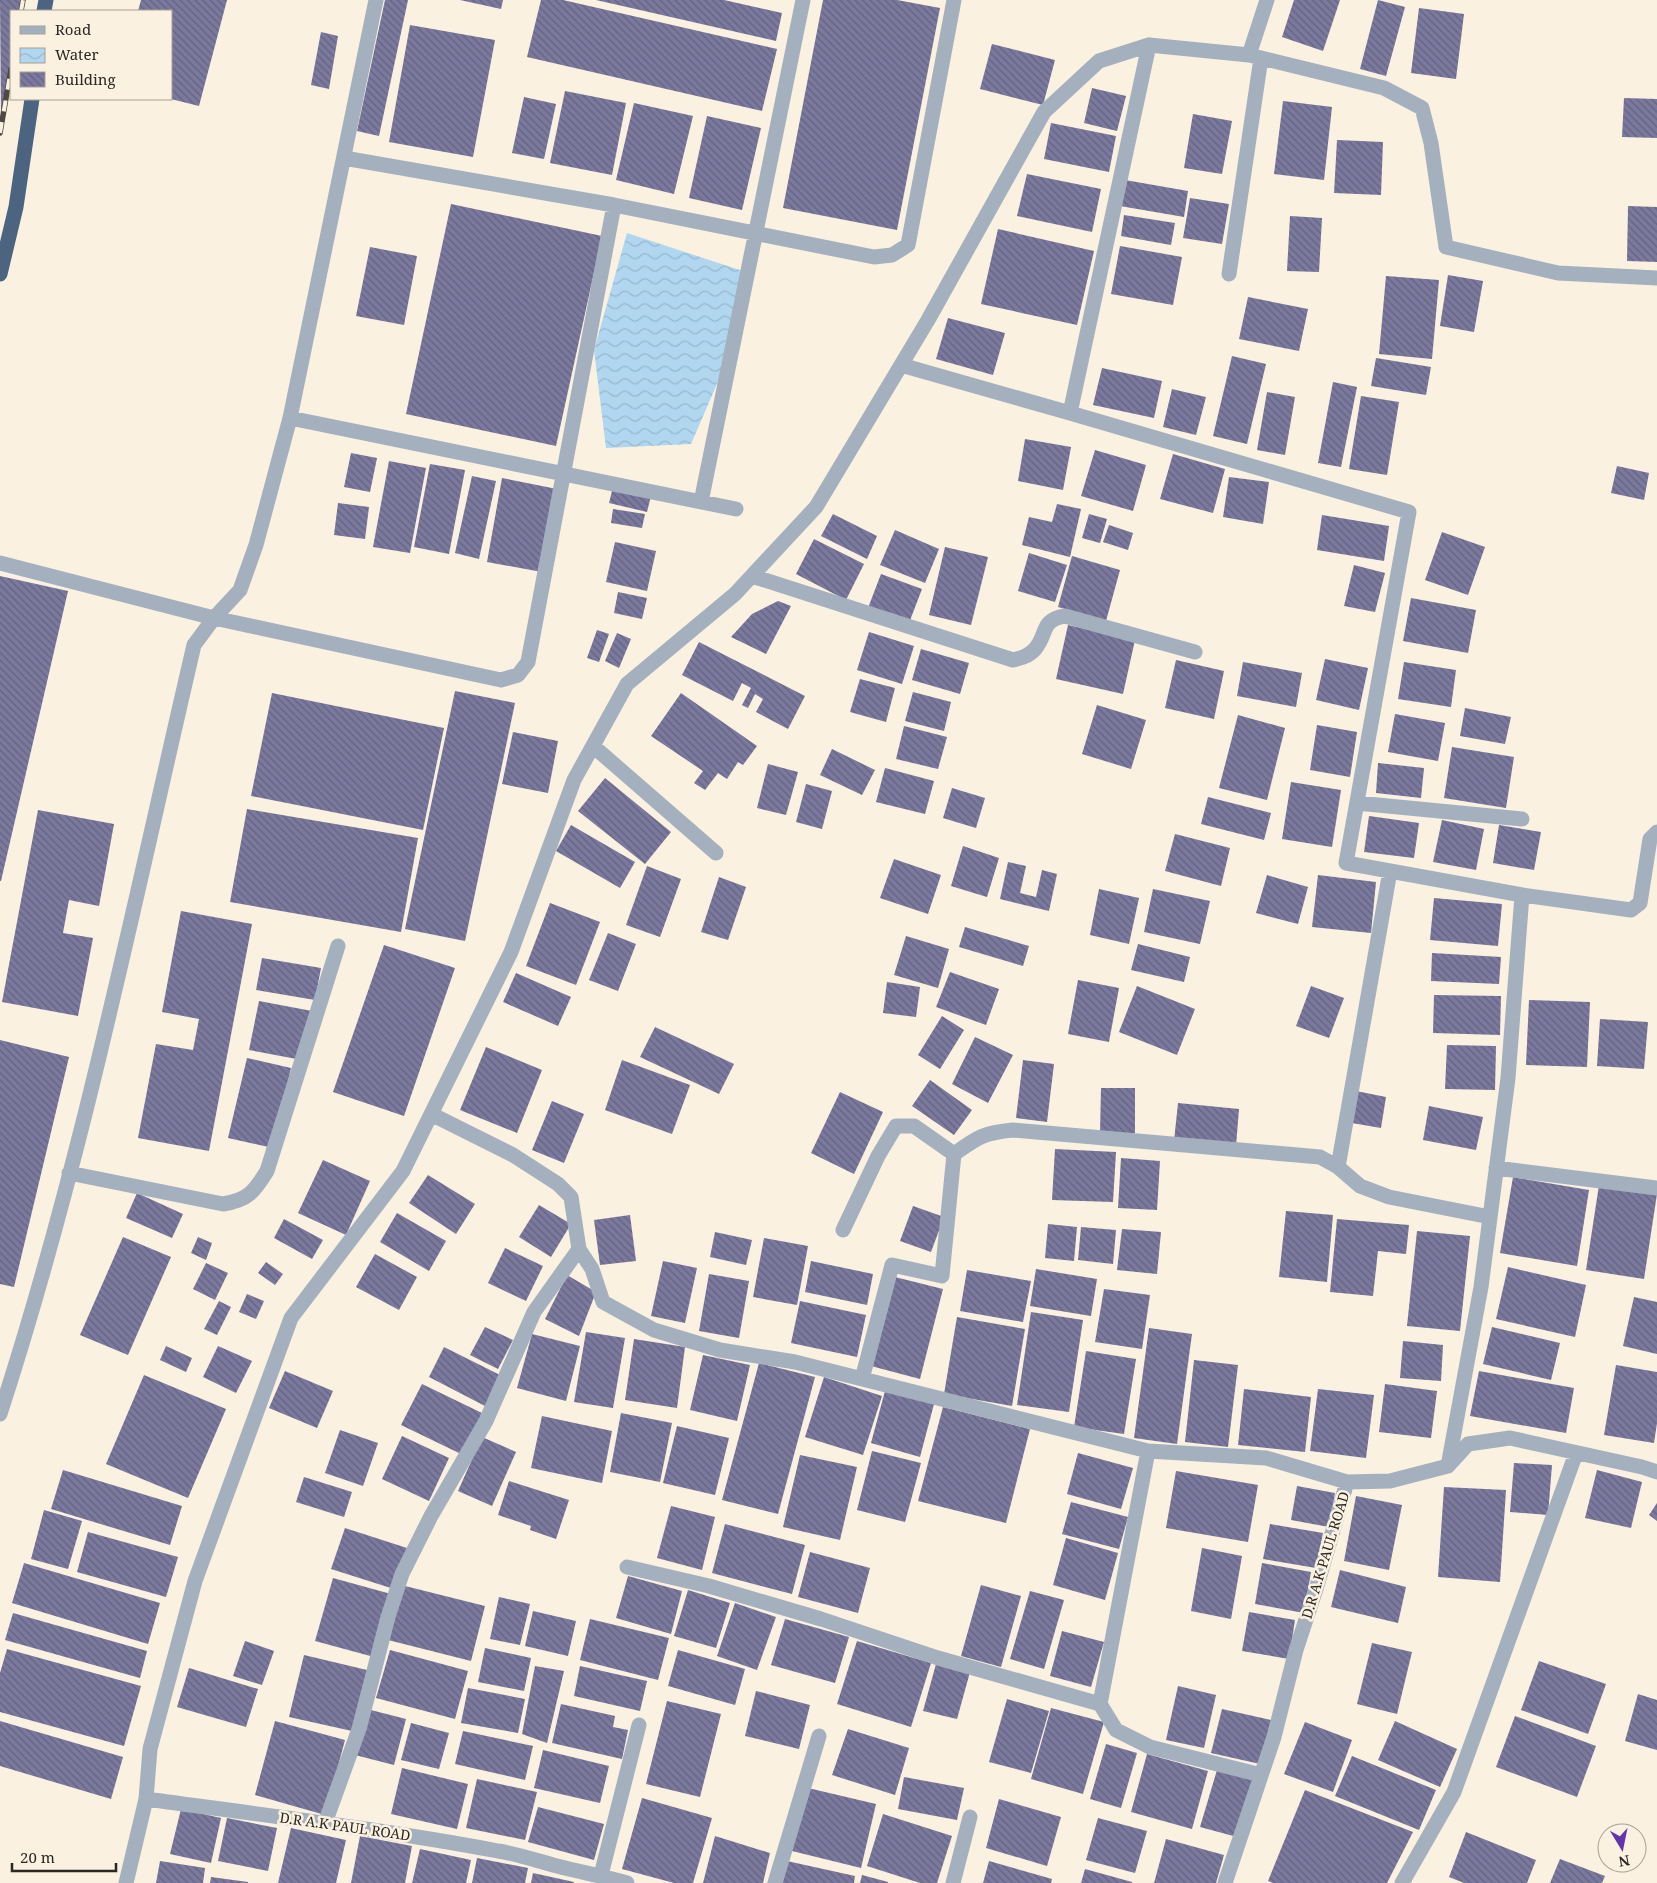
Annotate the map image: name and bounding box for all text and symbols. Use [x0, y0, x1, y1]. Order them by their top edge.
legend [10, 10, 172, 100]
text: Road [55, 19, 91, 39]
text: Water [55, 44, 98, 64]
text: Building [55, 69, 116, 89]
street label: D.R A.K PAUL ROAD [1297, 1489, 1353, 1621]
street label: D.R A.K PAUL ROAD [278, 1807, 412, 1845]
north arrow [1597, 1823, 1647, 1873]
scale bar [12, 1840, 116, 1872]
text: 20 m [20, 1847, 55, 1867]
text: N [1617, 1851, 1631, 1872]

